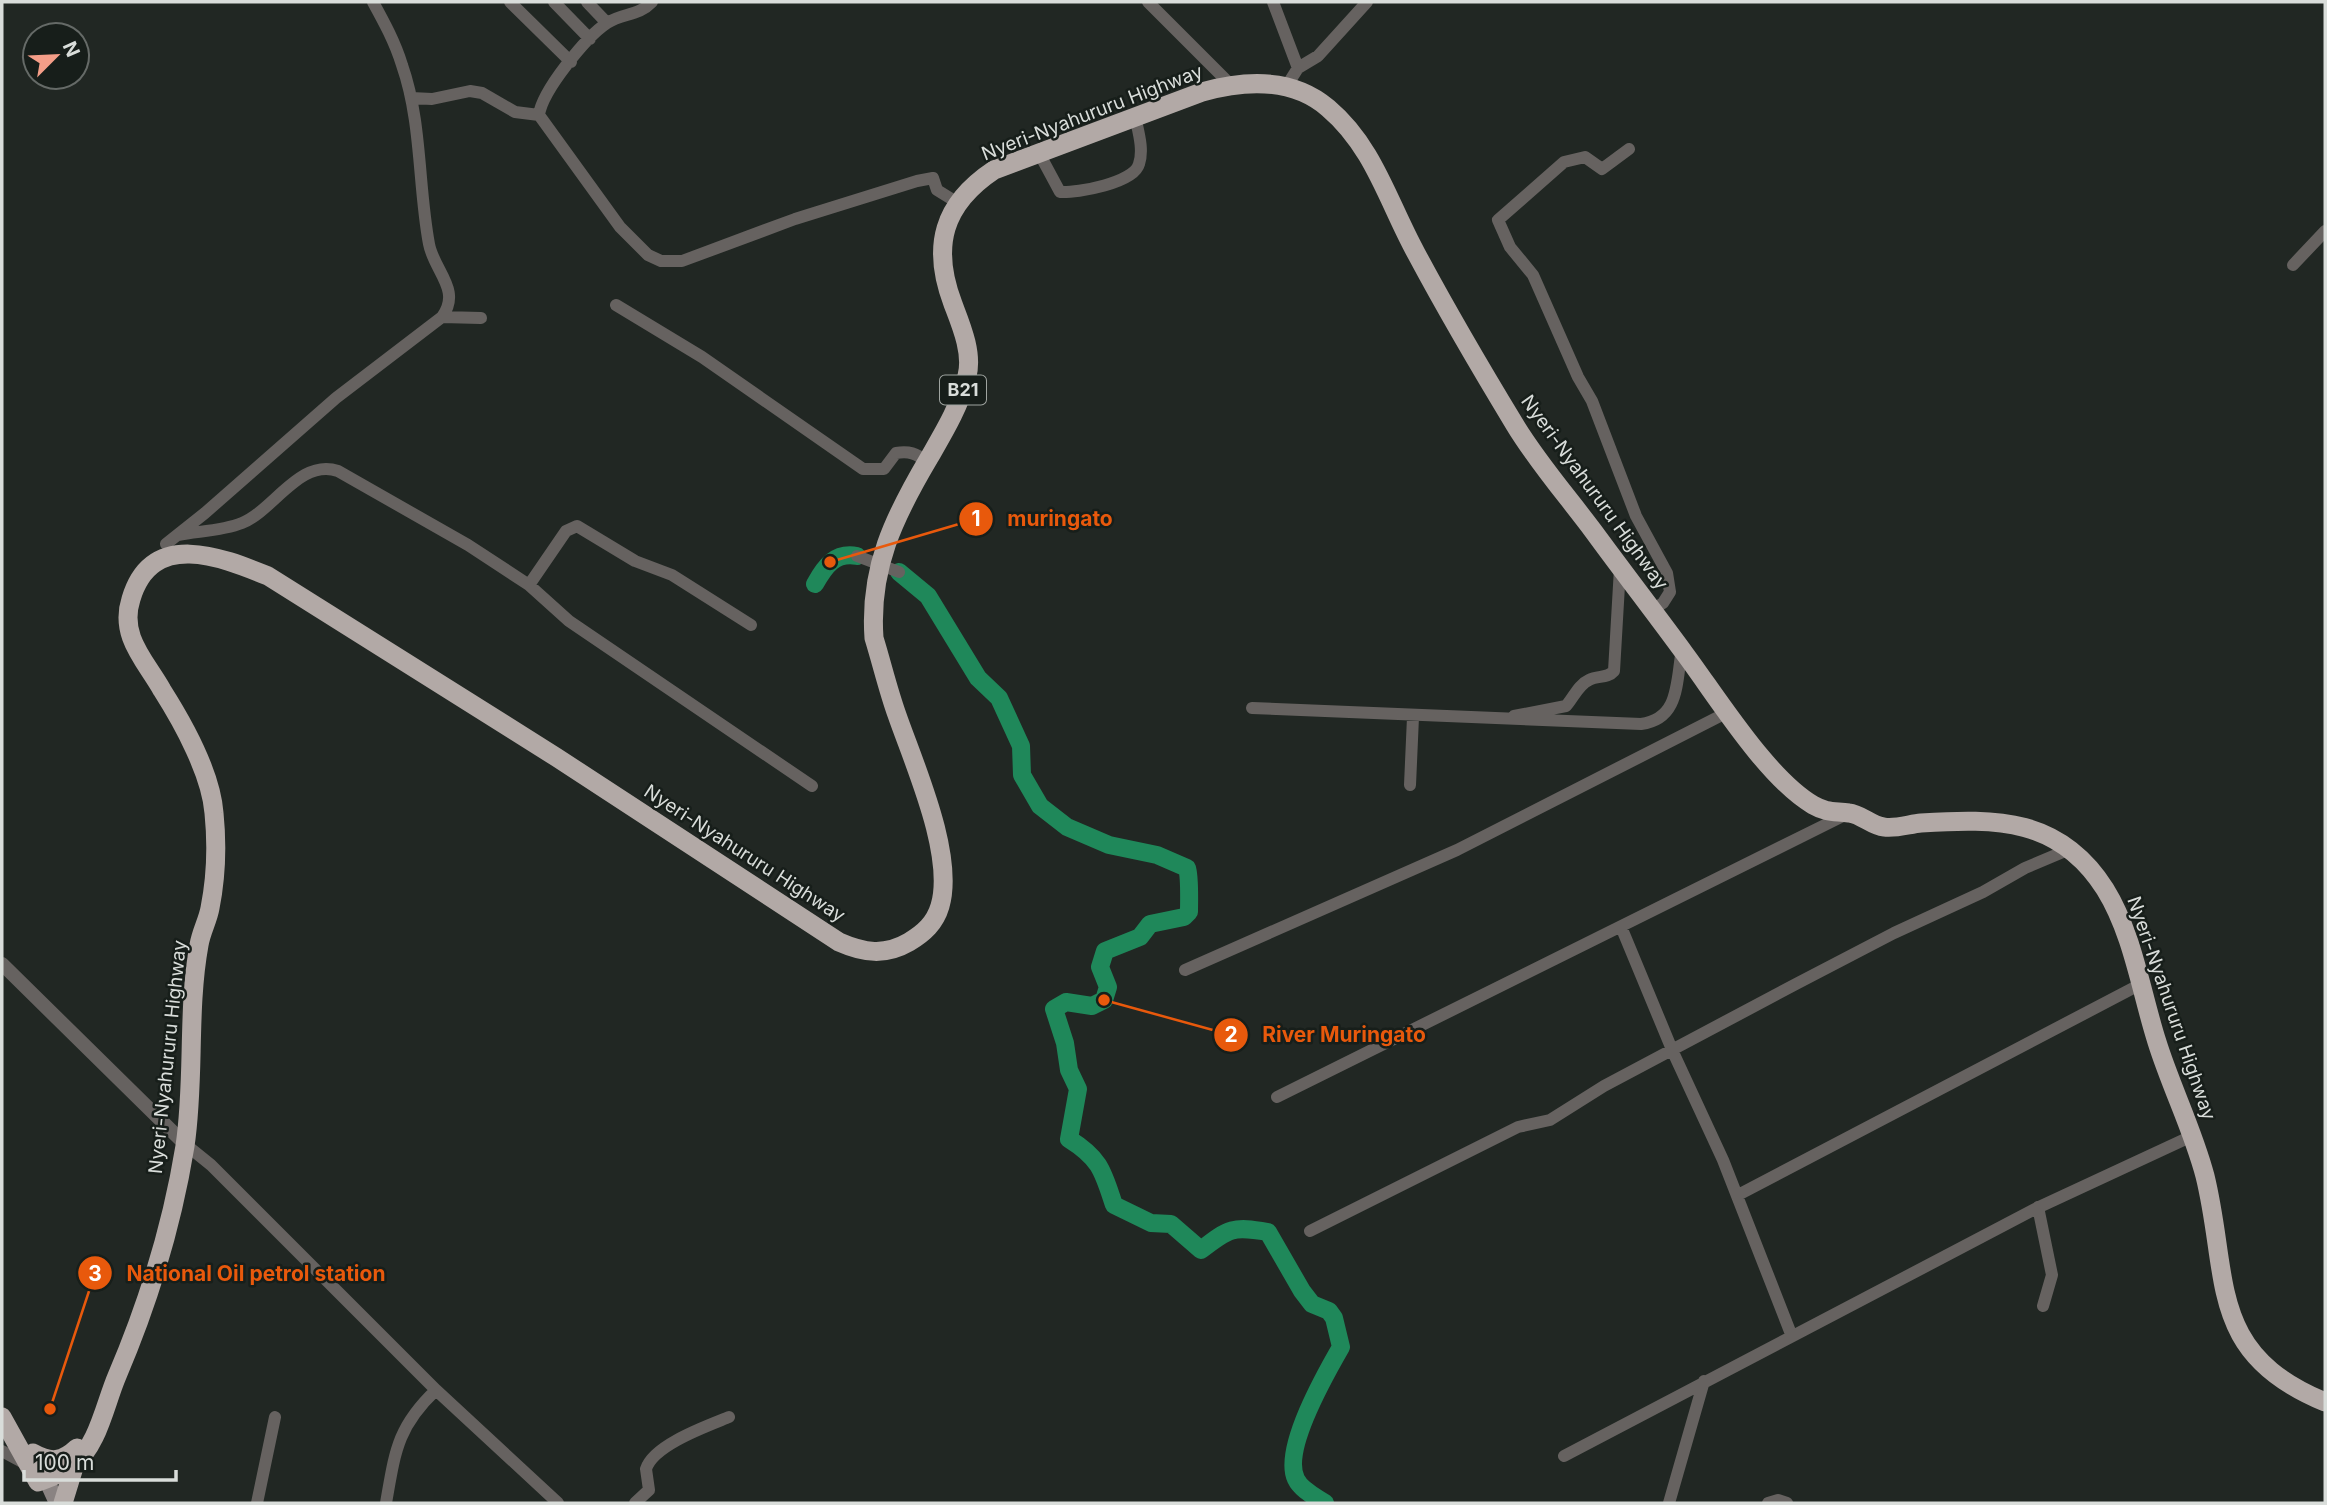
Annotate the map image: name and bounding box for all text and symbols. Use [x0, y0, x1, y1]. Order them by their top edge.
north arrow [21, 21, 91, 91]
text: N [58, 38, 85, 61]
street label: Nyeri-Nyahururu Highway [978, 59, 1206, 165]
road number: B21 [940, 376, 986, 404]
street label: Nyeri-Nyahururu Highway [1516, 390, 1673, 594]
callout: muringato [958, 498, 1127, 540]
text: 1 [971, 506, 981, 531]
text: muringato [1007, 506, 1113, 531]
street label: Nyeri-Nyahururu Highway [640, 780, 850, 927]
street label: Nyeri-Nyahururu Highway [2122, 893, 2221, 1123]
street label: Nyeri-Nyahururu Highway [144, 939, 191, 1175]
callout: River Muringato [1213, 1014, 1440, 1056]
text: 2 [1224, 1022, 1238, 1047]
text: River Muringato [1262, 1022, 1426, 1047]
callout: National Oil petrol station [77, 1252, 399, 1294]
text: 3 [88, 1261, 102, 1286]
text: National Oil petrol station [126, 1261, 386, 1286]
scale bar [24, 1438, 177, 1482]
text: 100 m [35, 1450, 94, 1475]

